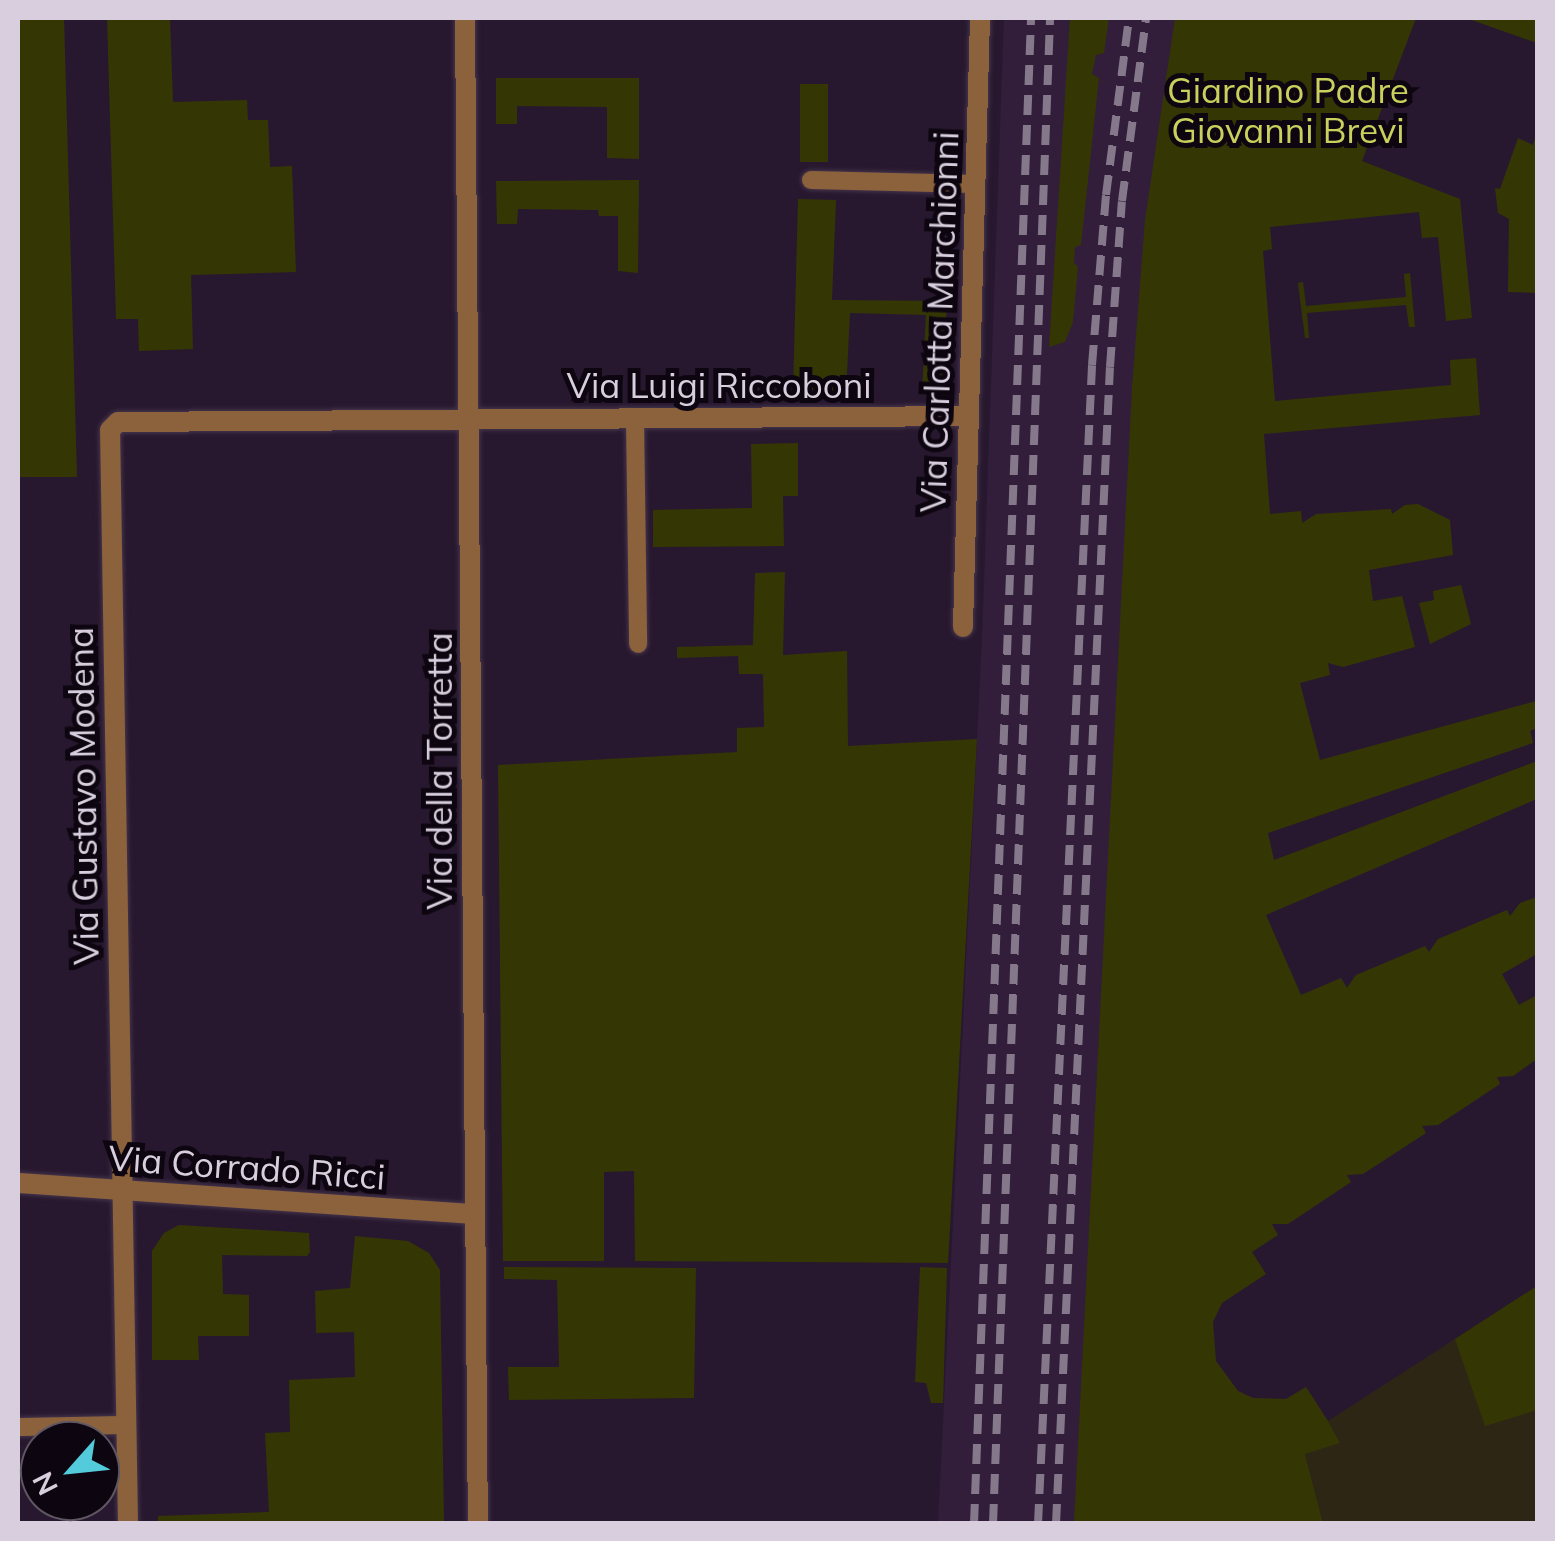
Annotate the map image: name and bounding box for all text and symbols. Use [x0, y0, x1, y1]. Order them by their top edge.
park label: Giardino Padre Giovanni Brevi [1167, 69, 1409, 151]
street label: Via Carlotta Marchionni [911, 131, 967, 513]
street label: Via Luigi Riccoboni [566, 364, 872, 406]
street label: Via Gustavo Modena [59, 627, 107, 965]
street label: Via della Torretta [418, 632, 460, 910]
street label: Via Corrado Ricci [107, 1136, 387, 1198]
north arrow [20, 1421, 120, 1521]
text: N [24, 1467, 65, 1501]

